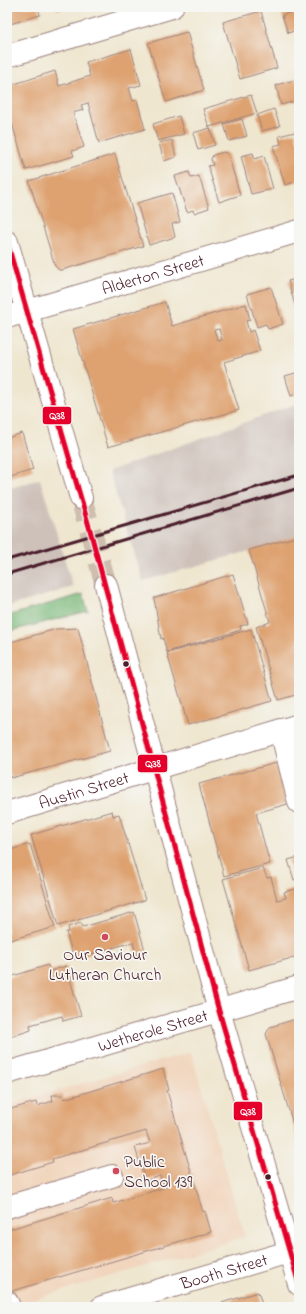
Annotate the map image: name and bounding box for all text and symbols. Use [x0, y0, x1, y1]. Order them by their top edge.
street label: Alderton Street [99, 248, 208, 302]
line badge: Q38 [42, 406, 72, 425]
text: Q38 [49, 408, 66, 424]
unlabelled marker [121, 659, 131, 669]
line badge: Q38 [137, 754, 168, 773]
text: Q38 [145, 756, 162, 772]
street label: Austin Street [36, 766, 132, 817]
marker: Our Saviour Lutheran Church [100, 932, 110, 942]
place label: Our Saviour Lutheran Church [49, 943, 161, 988]
street label: Wetherole Street [95, 1003, 211, 1060]
line badge: Q38 [233, 1101, 263, 1121]
text: Q38 [240, 1104, 257, 1120]
place label: Public School 139 [124, 1150, 192, 1195]
marker: Public School 139 [111, 1166, 121, 1176]
unlabelled marker [263, 1172, 273, 1182]
street label: Booth Street [177, 1248, 271, 1298]

